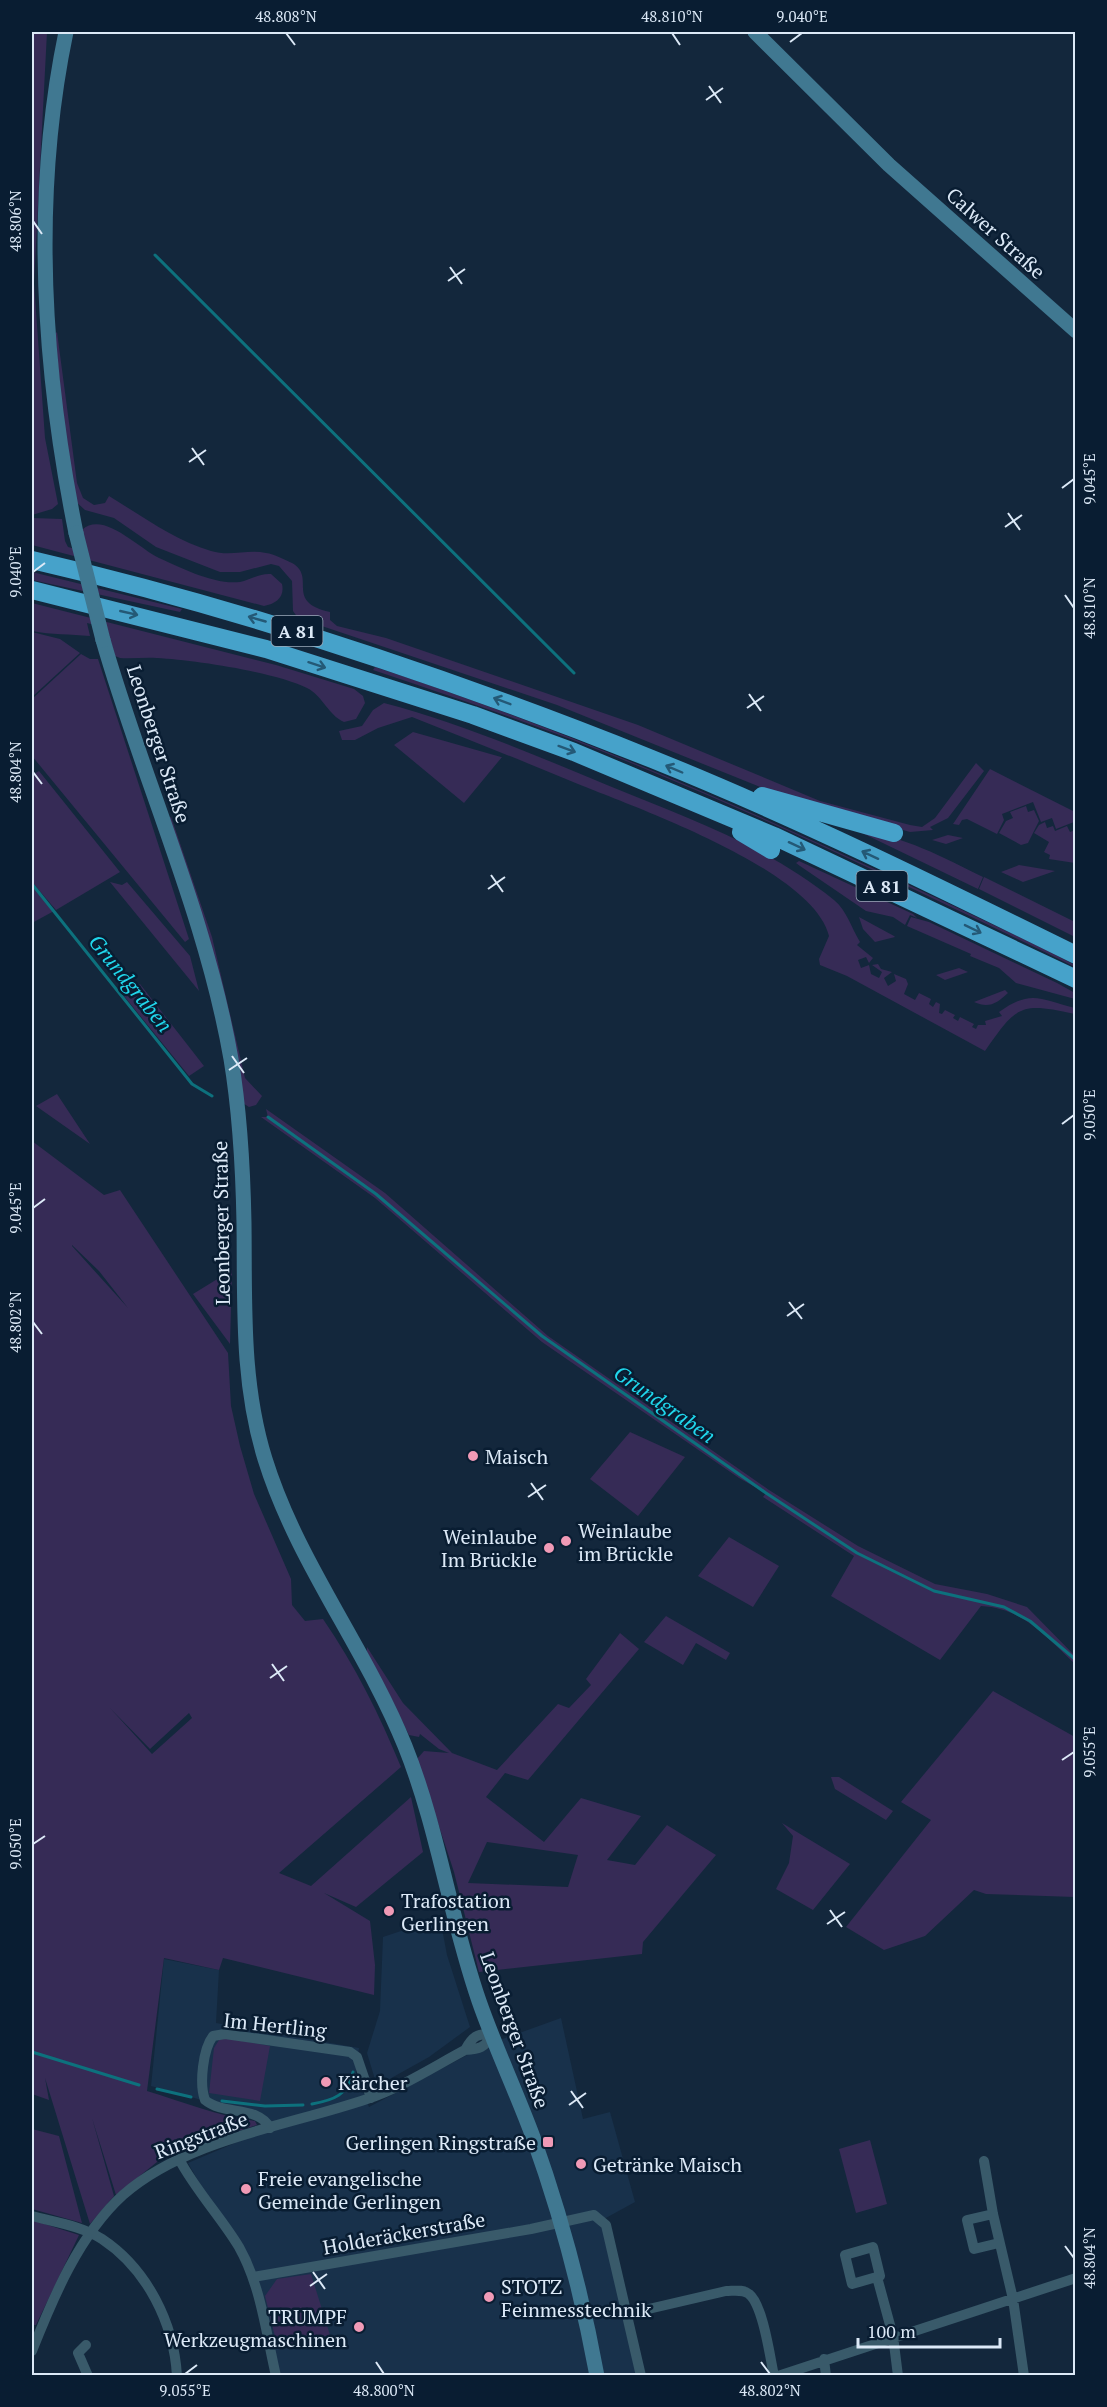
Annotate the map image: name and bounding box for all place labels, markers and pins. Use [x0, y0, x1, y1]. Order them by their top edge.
place label: Maisch [485, 1443, 548, 1470]
marker: Maisch [466, 1449, 480, 1463]
place label: Weinlaube im Brückle [578, 1517, 673, 1567]
place label: Weinlaube Im Brückle [441, 1523, 537, 1573]
marker: Weinlaube im Brückle [559, 1534, 573, 1548]
marker: Weinlaube Im Brückle [542, 1541, 556, 1555]
place label: Trafostation Gerlingen [401, 1887, 511, 1937]
marker: Trafostation Gerlingen [382, 1904, 396, 1918]
place label: Kärcher [338, 2069, 408, 2096]
marker: Kärcher [319, 2075, 333, 2089]
place label: Gerlingen Ringstraße [345, 2129, 536, 2156]
marker: Gerlingen Ringstraße [541, 2135, 555, 2149]
place label: Getränke Maisch [593, 2151, 742, 2178]
marker: Getränke Maisch [574, 2157, 588, 2171]
place label: Freie evangelische Gemeinde Gerlingen [258, 2165, 441, 2215]
marker: Freie evangelische Gemeinde Gerlingen [239, 2182, 253, 2196]
place label: STOTZ Feinmesstechnik [501, 2273, 652, 2323]
marker: STOTZ Feinmesstechnik [482, 2290, 496, 2304]
place label: TRUMPF Werkzeugmaschinen [163, 2303, 347, 2353]
marker: TRUMPF Werkzeugmaschinen [352, 2320, 366, 2334]

